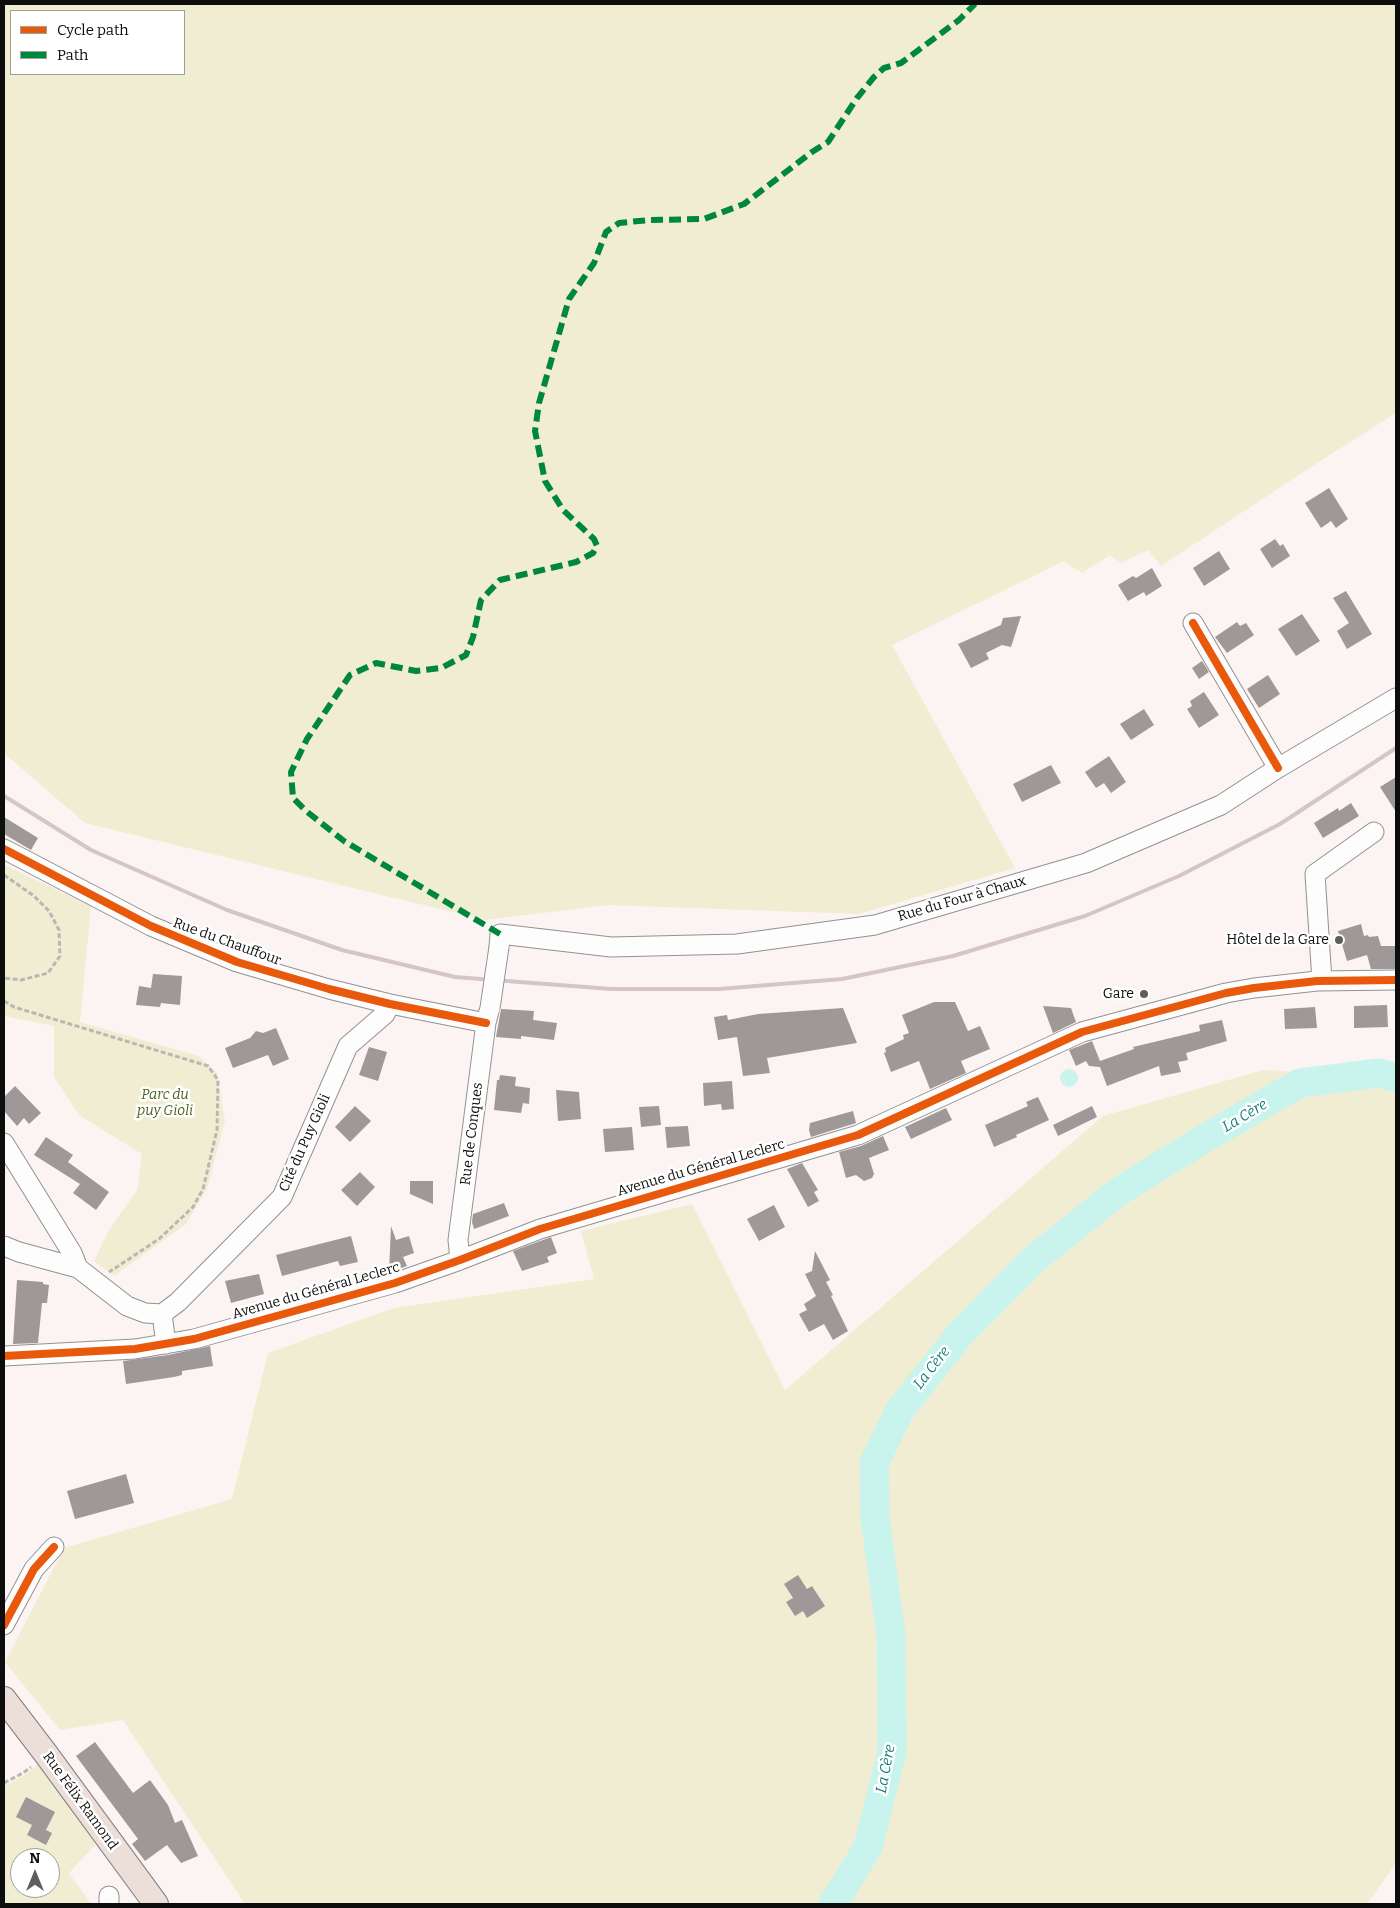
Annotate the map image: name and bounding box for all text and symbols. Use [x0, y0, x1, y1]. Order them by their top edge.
legend [10, 10, 185, 75]
text: Cycle path [57, 21, 129, 39]
text: Path [57, 46, 88, 64]
street label: Rue du Four à Chaux [896, 873, 1028, 925]
street label: Rue du Chauffour [171, 915, 283, 969]
place label: Hôtel de la Gare [1226, 932, 1329, 948]
marker: Hôtel de la Gare [1333, 934, 1345, 946]
place label: Gare [1103, 986, 1134, 1002]
marker: Gare [1138, 988, 1150, 1000]
street label: Rue de Conques [457, 1082, 487, 1186]
park label: Parc du puy Gioli [137, 1087, 193, 1120]
street label: Cité du Puy Gioli [276, 1091, 334, 1195]
water label: La Cère [1219, 1096, 1271, 1136]
street label: Avenue du Général Leclerc [615, 1136, 787, 1200]
street label: Avenue du Général Leclerc [230, 1259, 402, 1323]
water label: La Cère [910, 1343, 954, 1393]
water label: La Cère [872, 1743, 900, 1795]
street label: Rue Félix Ramond [39, 1749, 121, 1853]
north arrow [10, 1848, 60, 1898]
text: N [30, 1850, 40, 1867]

